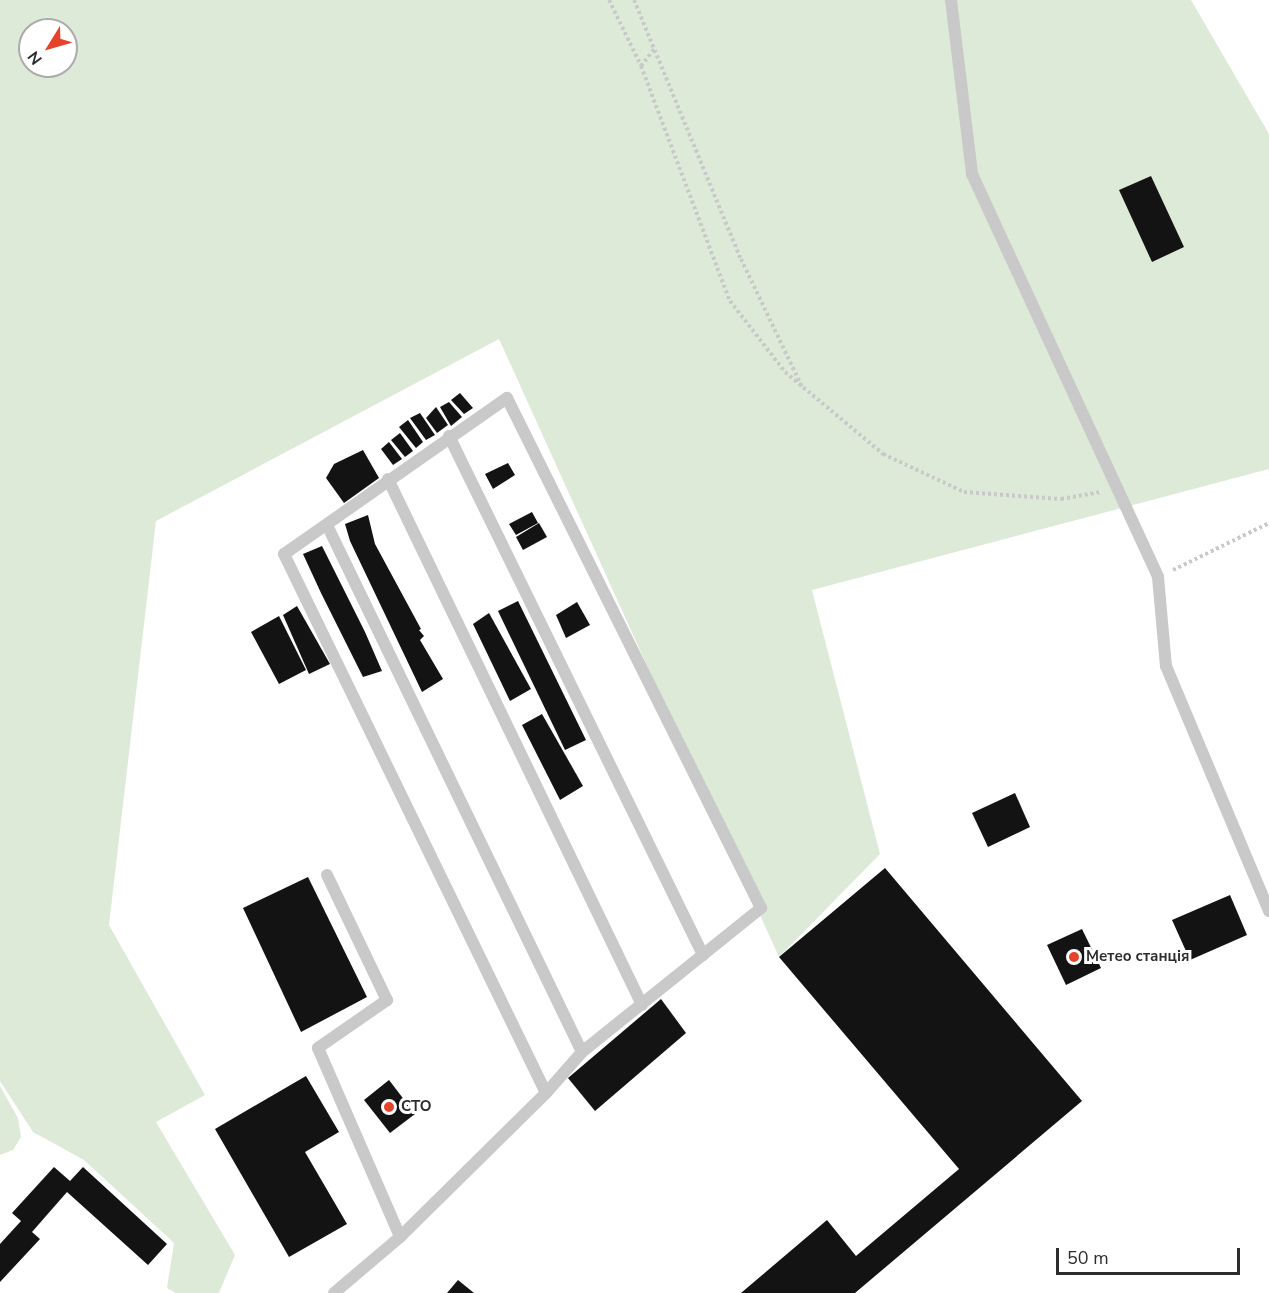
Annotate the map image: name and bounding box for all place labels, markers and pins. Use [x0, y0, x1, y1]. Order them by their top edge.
place label: Метео станція [1086, 948, 1189, 966]
marker: Метео станція [1067, 950, 1081, 964]
place label: СТО [401, 1098, 432, 1116]
marker: СТО [382, 1100, 396, 1114]

